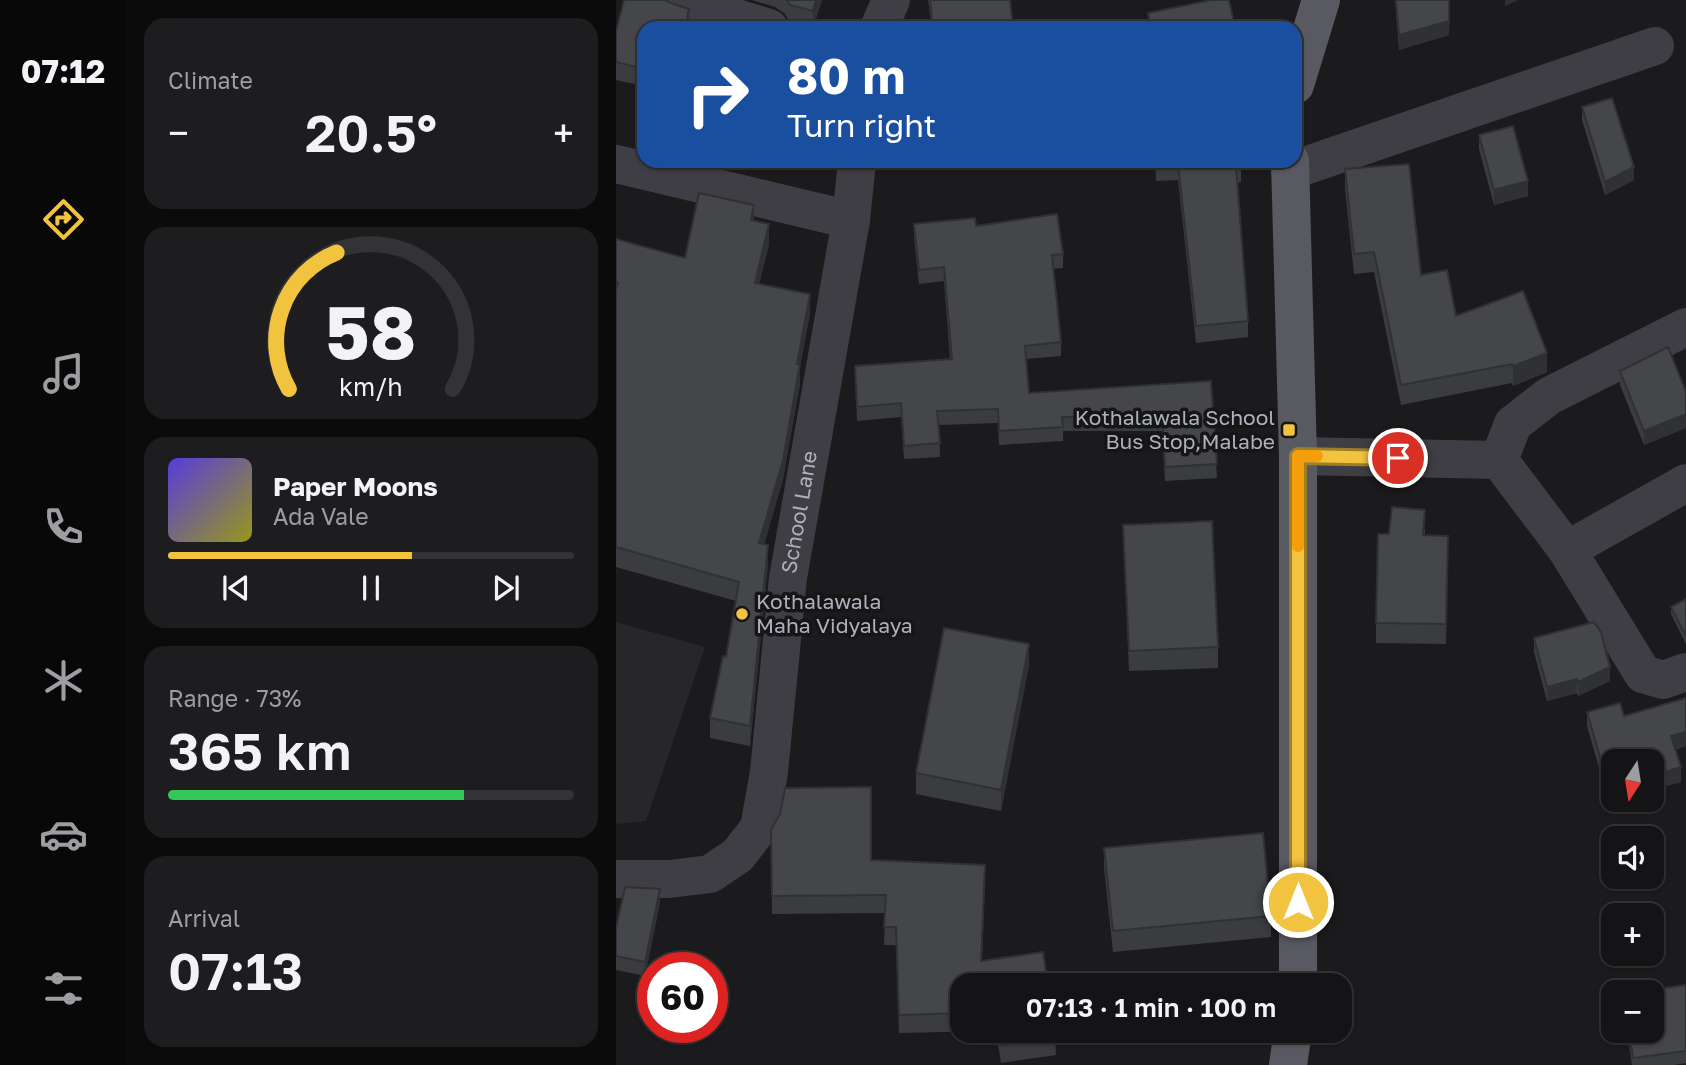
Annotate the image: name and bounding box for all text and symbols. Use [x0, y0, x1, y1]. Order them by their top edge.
text: 80 m [787, 46, 905, 105]
icon: right [672, 49, 763, 140]
text: 07:12 [21, 52, 105, 90]
text: Climate [168, 66, 253, 94]
text: 20.5° [305, 101, 437, 163]
text: Turn right [787, 106, 936, 144]
text: − [168, 110, 189, 155]
text: + [553, 110, 574, 155]
icon: directions [39, 195, 88, 244]
text: 58 [326, 289, 417, 376]
icon: music [39, 349, 88, 398]
text: km/h [339, 371, 403, 402]
place label: Kothalawala School Bus Stop,Malabe [1075, 404, 1275, 454]
marker: Kothalawala School Bus Stop,Malabe [1281, 422, 1297, 438]
pin [1368, 428, 1428, 488]
icon: arrive [1379, 439, 1417, 477]
street label: School Lane [775, 449, 822, 575]
text: Paper Moons [273, 471, 438, 502]
icon: phone [39, 502, 88, 551]
text: Ada Vale [273, 502, 369, 530]
icon: previous [217, 569, 255, 607]
icon: pause [352, 569, 390, 607]
icon: next [487, 569, 525, 607]
place label: Kothalawala Maha Vidyalaya [756, 588, 913, 638]
marker: Kothalawala Maha Vidyalaya [734, 606, 750, 622]
icon: climate [39, 656, 88, 705]
text: Range · 73% [168, 684, 301, 712]
text: 365 km [168, 719, 351, 781]
north arrow [1601, 749, 1664, 812]
map controls [1601, 749, 1664, 1043]
icon: car [39, 810, 88, 859]
button: sound [1601, 826, 1664, 889]
position arrow [1261, 865, 1335, 939]
button: + [1601, 903, 1664, 966]
text: Arrival [168, 904, 240, 932]
text: 07:13 [168, 939, 303, 1001]
speed limit sign: 60 [637, 952, 728, 1043]
icon: filters [39, 964, 88, 1013]
button: − [1601, 980, 1664, 1043]
text: 07:13 · 1 min · 100 m [1026, 992, 1276, 1023]

